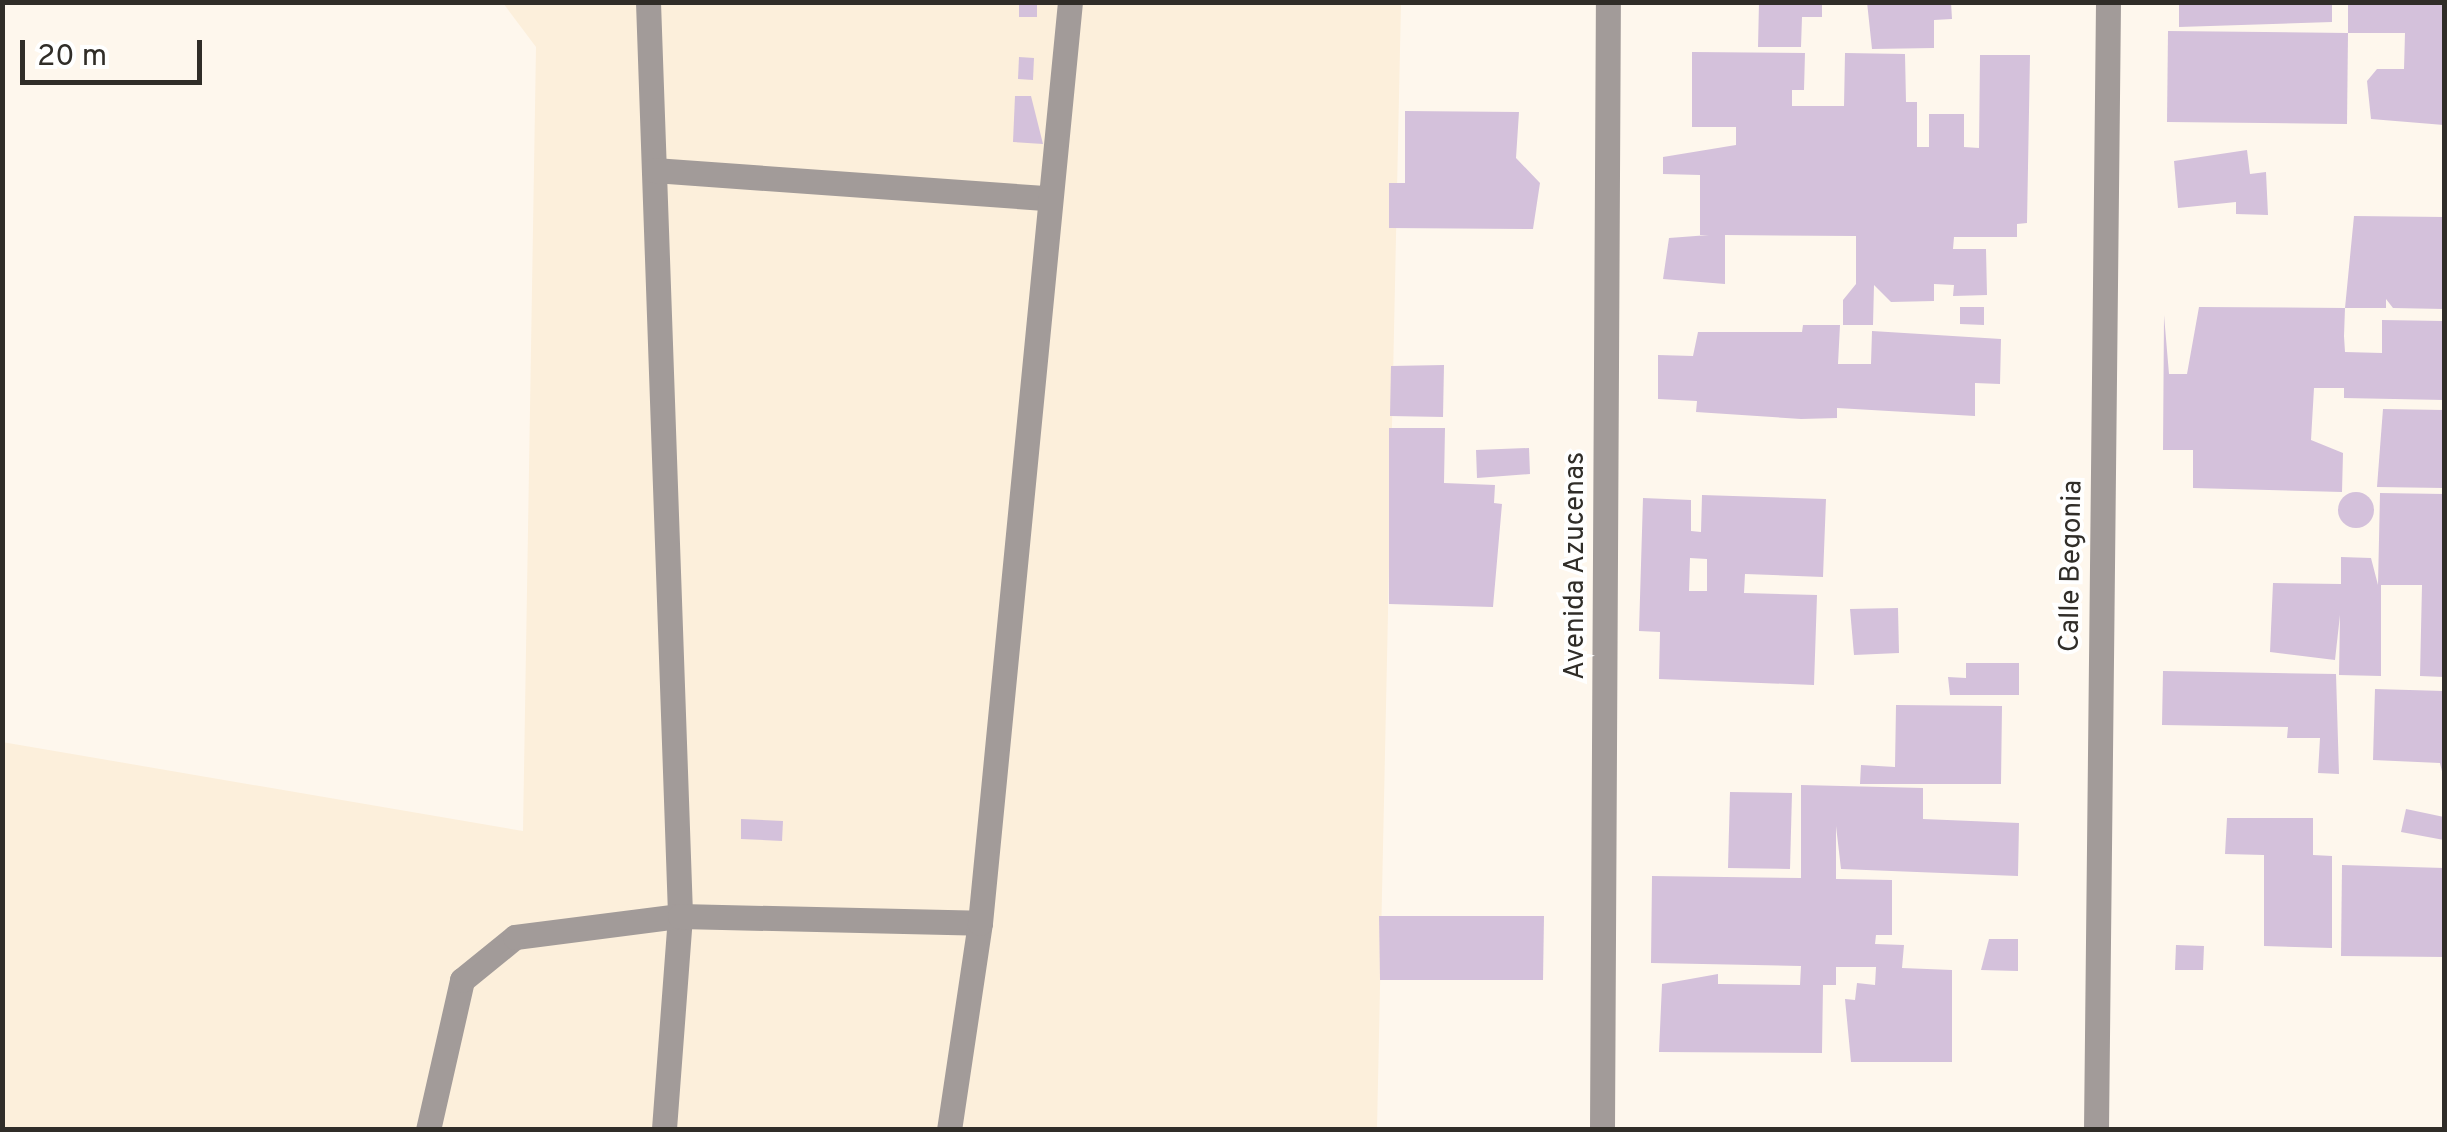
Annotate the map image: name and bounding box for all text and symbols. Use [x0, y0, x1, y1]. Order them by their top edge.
scale bar [25, 20, 208, 82]
text: 20 m [37, 39, 107, 76]
street label: Avenida Azucenas [1559, 451, 1593, 681]
street label: Calle Begonia [2054, 480, 2090, 652]

